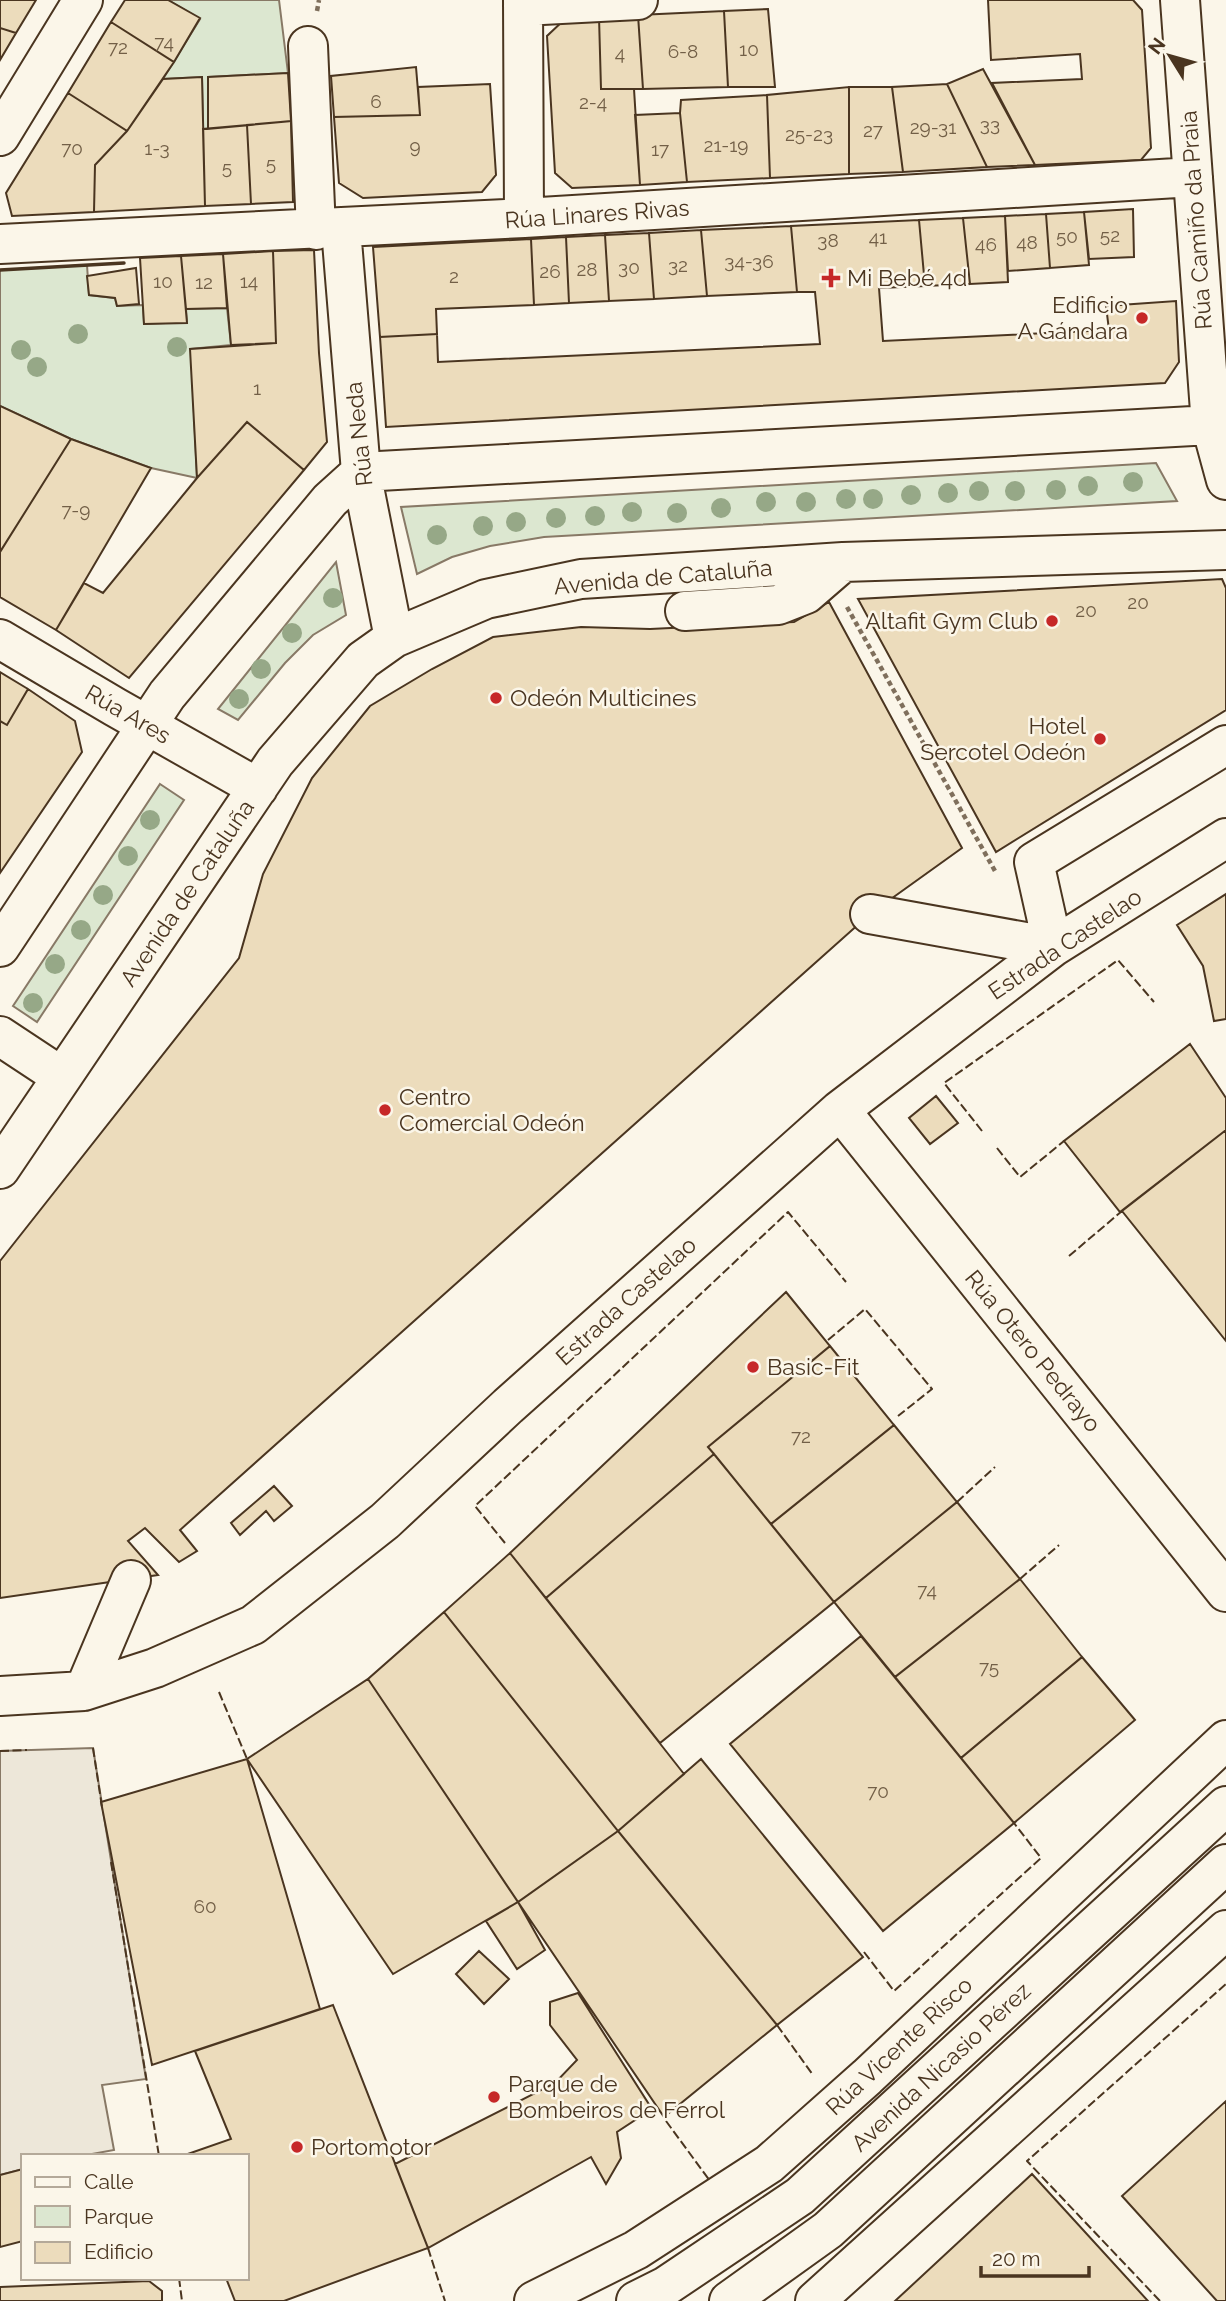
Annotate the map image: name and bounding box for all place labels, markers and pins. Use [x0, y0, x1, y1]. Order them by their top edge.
place label: Mi Bebé 4d [847, 264, 967, 291]
marker: Mi Bebé 4d [821, 268, 841, 288]
place label: Edificio A Gándara [1017, 291, 1128, 344]
marker: Edificio A Gándara [1134, 310, 1150, 326]
place label: Altafit Gym Club [865, 607, 1038, 634]
marker: Altafit Gym Club [1044, 613, 1060, 629]
place label: Odeón Multicines [510, 684, 697, 711]
marker: Odeón Multicines [488, 690, 504, 706]
place label: Hotel Sercotel Odeón [920, 712, 1087, 765]
marker: Hotel Sercotel Odeón [1092, 731, 1108, 747]
place label: Centro Comercial Odeón [399, 1083, 585, 1136]
marker: Centro Comercial Odeón [377, 1102, 393, 1118]
place label: Basic-Fit [767, 1353, 860, 1380]
marker: Basic-Fit [745, 1359, 761, 1375]
place label: Parque de Bombeiros de Ferrol [508, 2070, 726, 2123]
marker: Parque de Bombeiros de Ferrol [486, 2089, 502, 2105]
place label: Portomotor [311, 2133, 432, 2160]
marker: Portomotor [289, 2139, 305, 2155]

